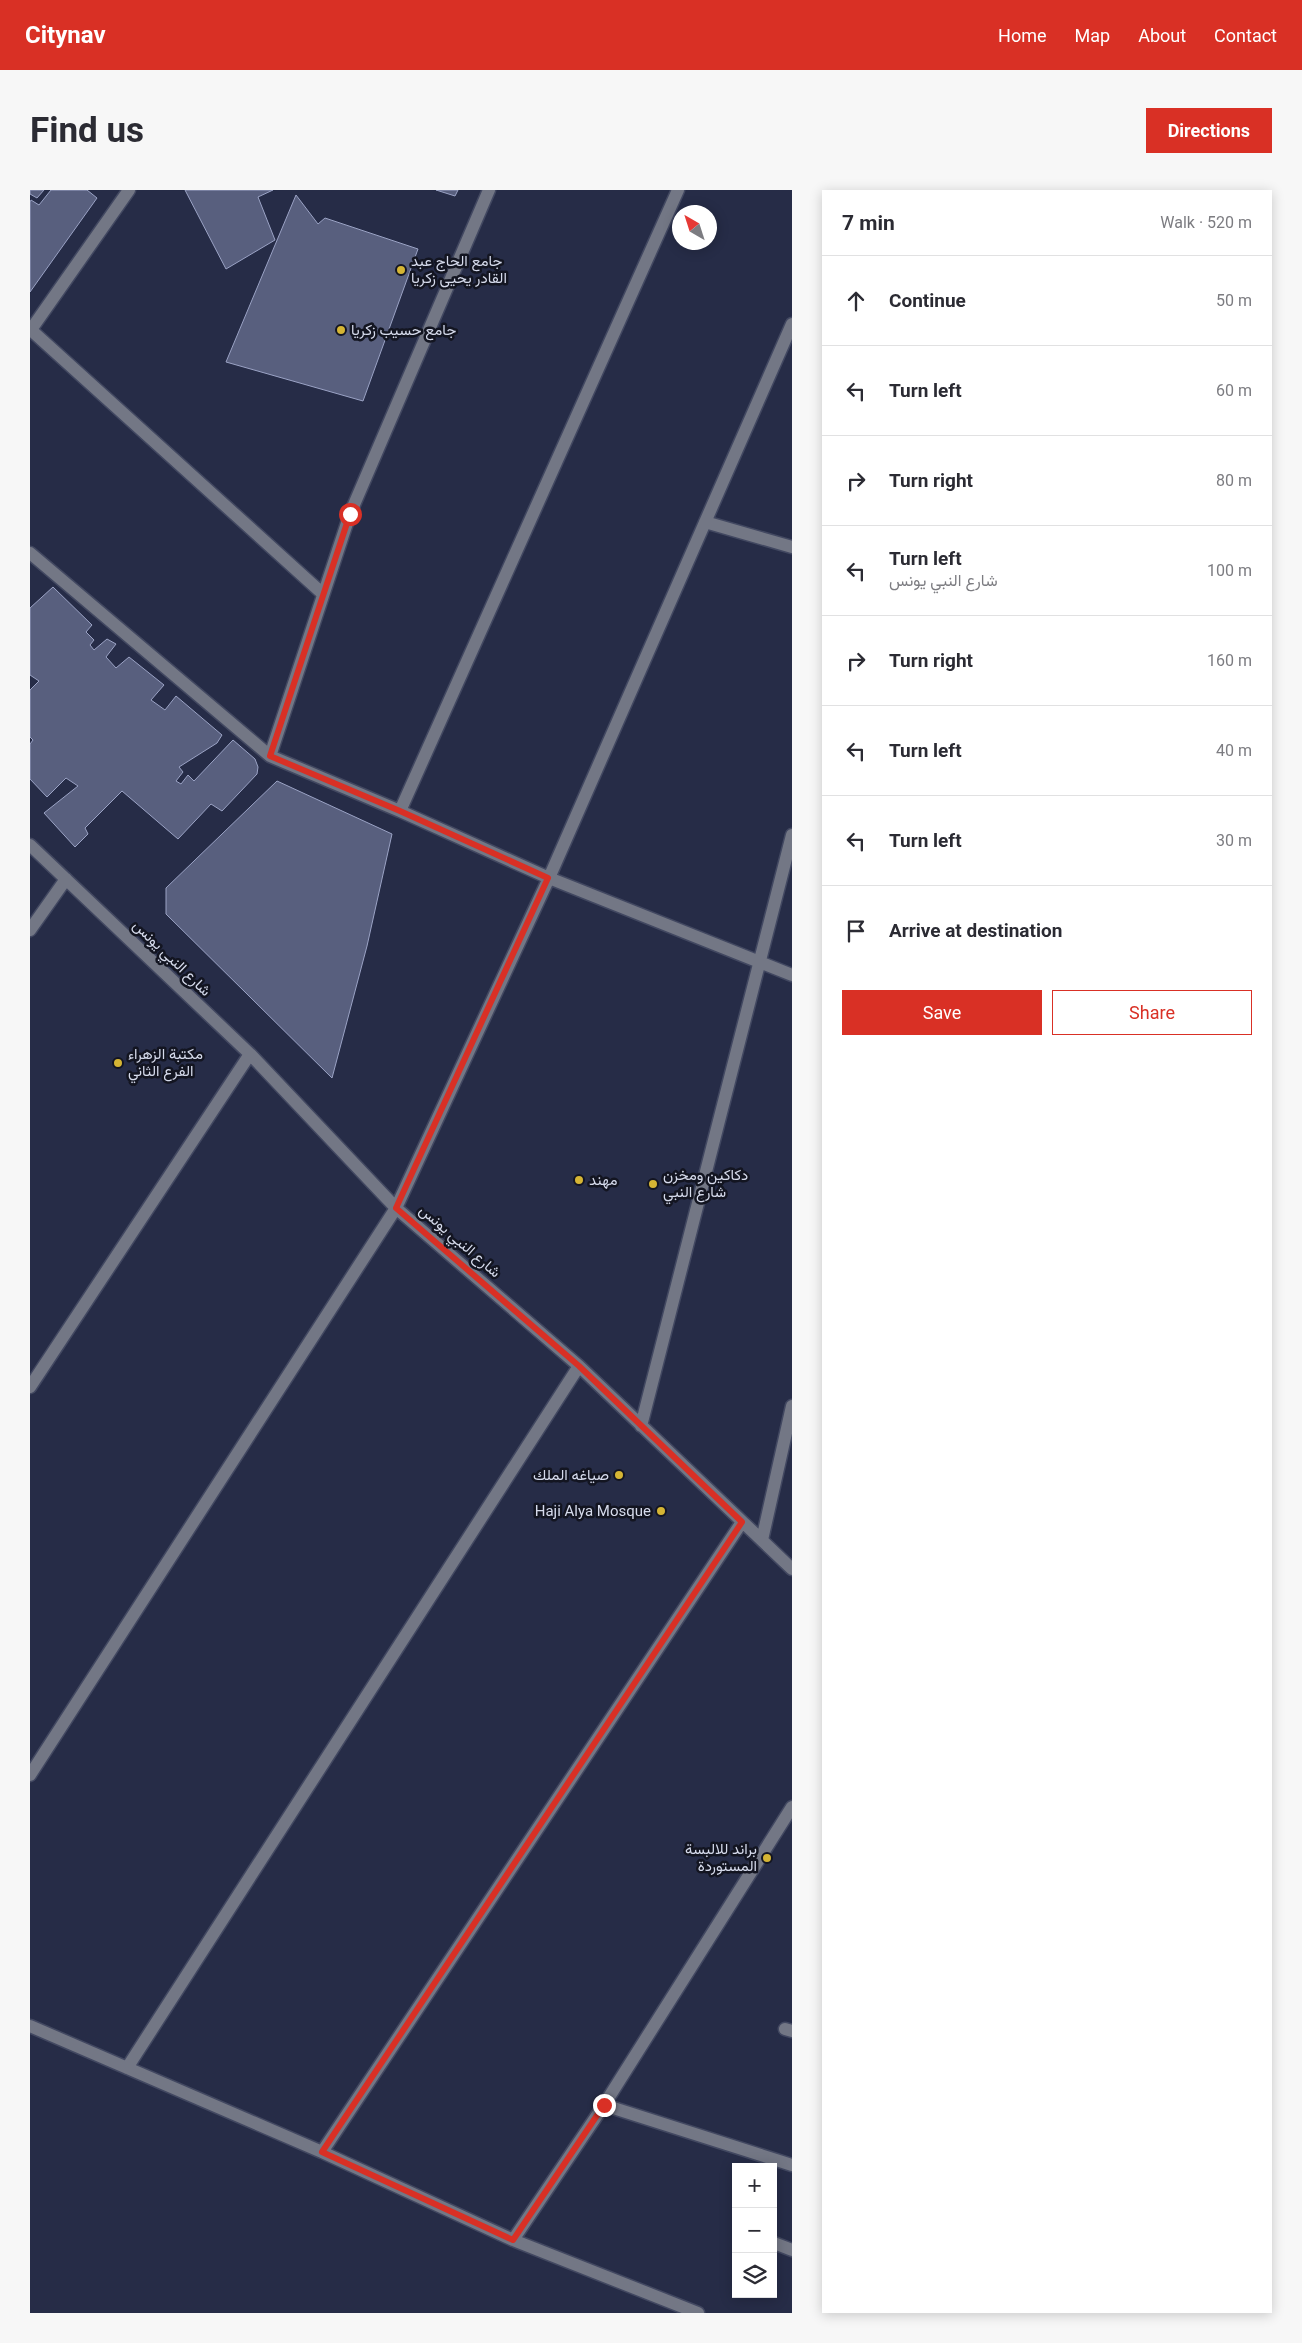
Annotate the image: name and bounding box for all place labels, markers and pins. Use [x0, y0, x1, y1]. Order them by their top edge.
place label: جامع الحاج عبد القادر يحيى زكريا [411, 252, 507, 288]
marker: جامع الحاج عبد القادر يحيى زكريا [395, 264, 407, 276]
place label: جامع حسيب زكريا [351, 321, 456, 341]
marker: جامع حسيب زكريا [335, 324, 347, 336]
place label: مكتبة الزهراء الفرع الثاني [128, 1045, 203, 1084]
marker: مكتبة الزهراء الفرع الثاني [112, 1057, 124, 1069]
place label: دكاكين ومخزن شارع النبي [663, 1166, 748, 1205]
place label: مهند [589, 1171, 618, 1189]
marker: مهند [573, 1174, 585, 1186]
marker: دكاكين ومخزن شارع النبي [647, 1178, 659, 1190]
place label: صياغه الملك [533, 1466, 609, 1484]
marker: صياغه الملك [613, 1469, 625, 1481]
place label: Haji Alya Mosque [535, 1502, 651, 1520]
marker: Haji Alya Mosque [655, 1505, 667, 1517]
place label: براند للالبسة المستوردة [685, 1840, 757, 1875]
marker: براند للالبسة المستوردة [761, 1852, 773, 1864]

